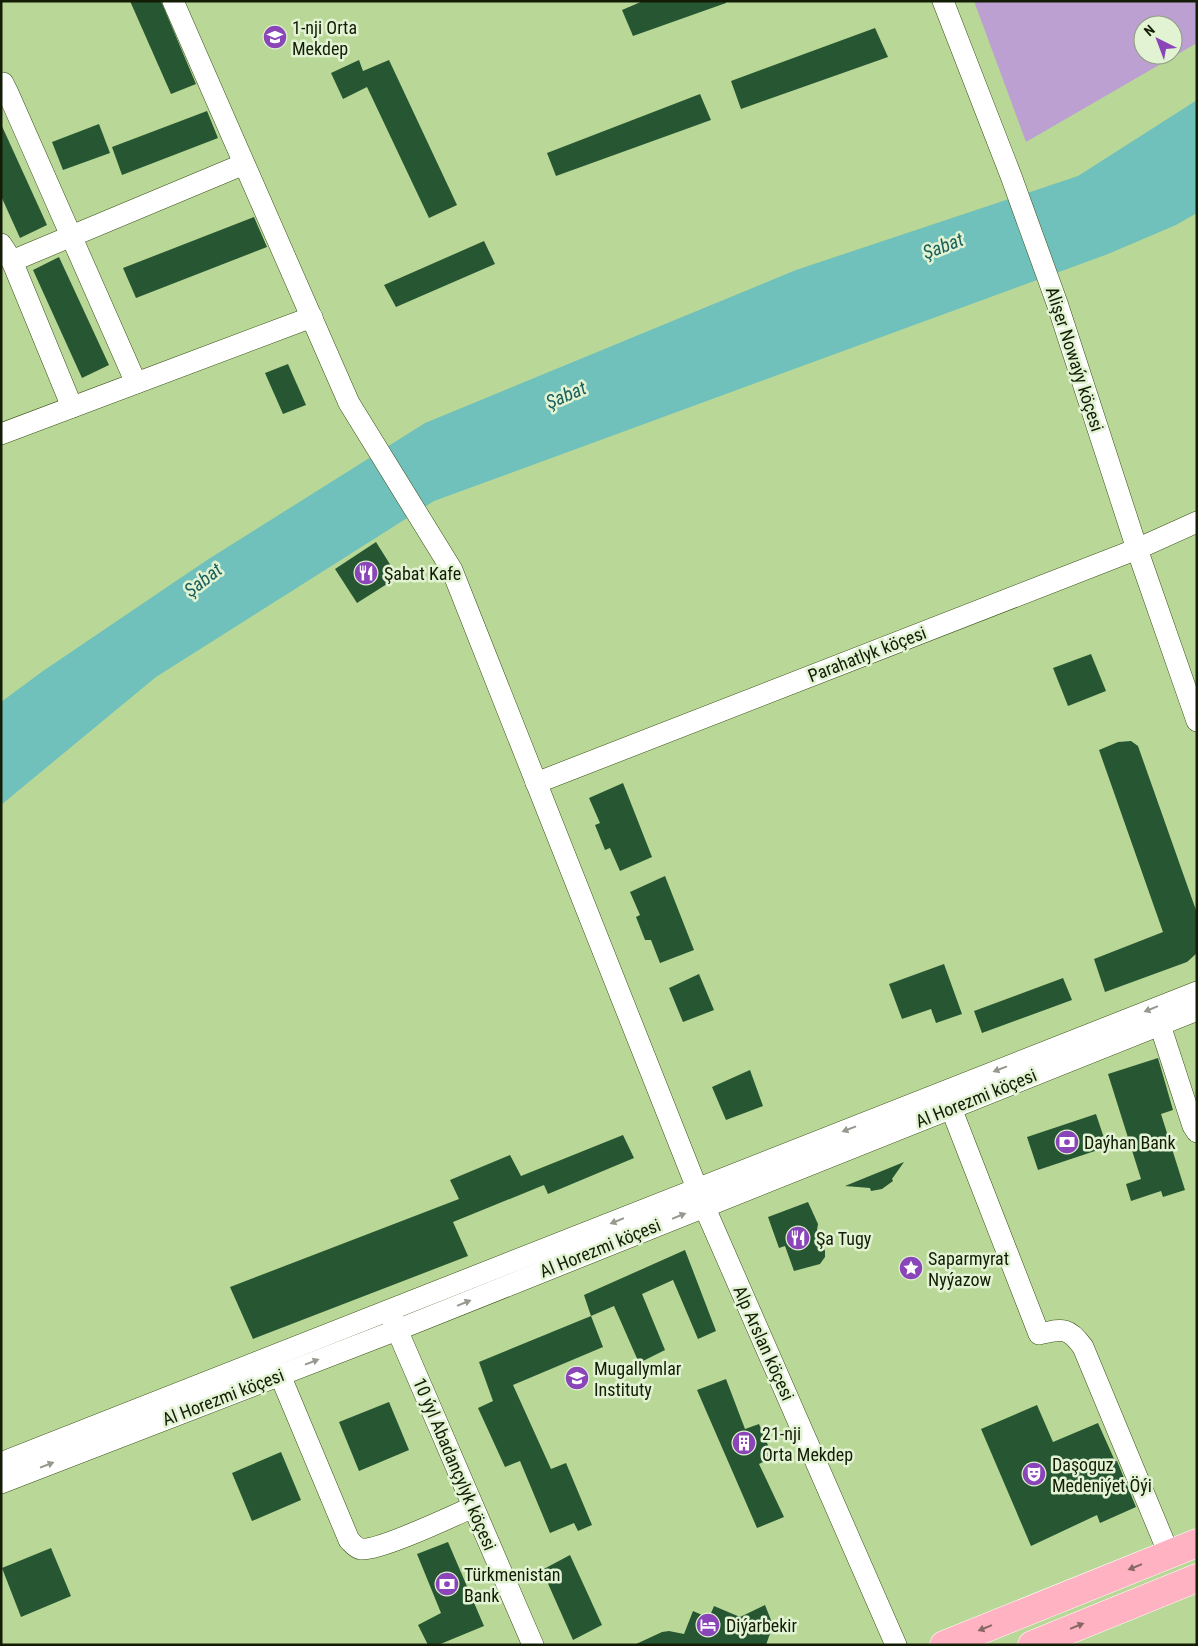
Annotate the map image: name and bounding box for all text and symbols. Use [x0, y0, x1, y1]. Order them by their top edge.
north arrow [1133, 15, 1183, 65]
place label: 1-nji Orta Mekdep [292, 17, 357, 59]
text: N [1141, 22, 1158, 39]
school or university icon: 1-nji Orta Mekdep [262, 24, 288, 50]
water label: Şabat [919, 228, 967, 264]
street label: Alişer Nowaýy köçesi [1042, 284, 1108, 434]
water label: Şabat [542, 376, 590, 414]
water label: Şabat [179, 558, 227, 602]
restaurant icon: Şabat Kafe [353, 560, 379, 586]
place label: Şabat Kafe [384, 563, 461, 584]
street label: Parahatlyk köçesi [805, 622, 929, 686]
one-way arrow [1144, 1006, 1159, 1014]
street label: Al Horezmi köçesi [912, 1064, 1040, 1132]
one-way arrow [992, 1065, 1007, 1073]
one-way arrow [842, 1125, 856, 1133]
bank icon: Daýhan Bank [1054, 1129, 1080, 1155]
place label: Daýhan Bank [1084, 1132, 1176, 1153]
one-way arrow [672, 1212, 687, 1220]
street label: Al Horezmi köçesi [536, 1214, 664, 1282]
one-way arrow [609, 1217, 624, 1225]
restaurant icon: Şa Tugy [785, 1225, 811, 1251]
place label: Şa Tugy [816, 1228, 872, 1249]
place label: Saparmyrat Nyýazow [928, 1248, 1009, 1290]
place icon: Saparmyrat Nyýazow [898, 1255, 924, 1281]
street label: Alp Arslan köçesi [729, 1282, 799, 1404]
one-way arrow [456, 1298, 471, 1306]
one-way arrow [305, 1358, 320, 1366]
place label: Mugallymlar Instituty [594, 1358, 682, 1400]
street label: Al Horezmi köçesi [159, 1364, 287, 1430]
school or university icon: Mugallymlar Instituty [564, 1365, 590, 1391]
street label: 10 ýyl Abadançylyk köçesi [409, 1375, 501, 1553]
place label: 21-nji Orta Mekdep [762, 1423, 853, 1465]
building icon: 21-nji Orta Mekdep [731, 1430, 757, 1456]
place label: Daşoguz Medeniýet Öýi [1052, 1454, 1152, 1496]
one-way arrow [40, 1461, 54, 1469]
theatre icon: Daşoguz Medeniýet Öýi [1021, 1461, 1047, 1487]
place label: Türkmenistan Bank [464, 1564, 561, 1606]
one-way arrow [1128, 1564, 1142, 1572]
bank icon: Türkmenistan Bank [434, 1571, 460, 1597]
hotel icon: Diýarbekir [695, 1612, 721, 1638]
place label: Diýarbekir [726, 1615, 797, 1636]
one-way arrow [1070, 1622, 1084, 1630]
one-way arrow [978, 1625, 992, 1633]

